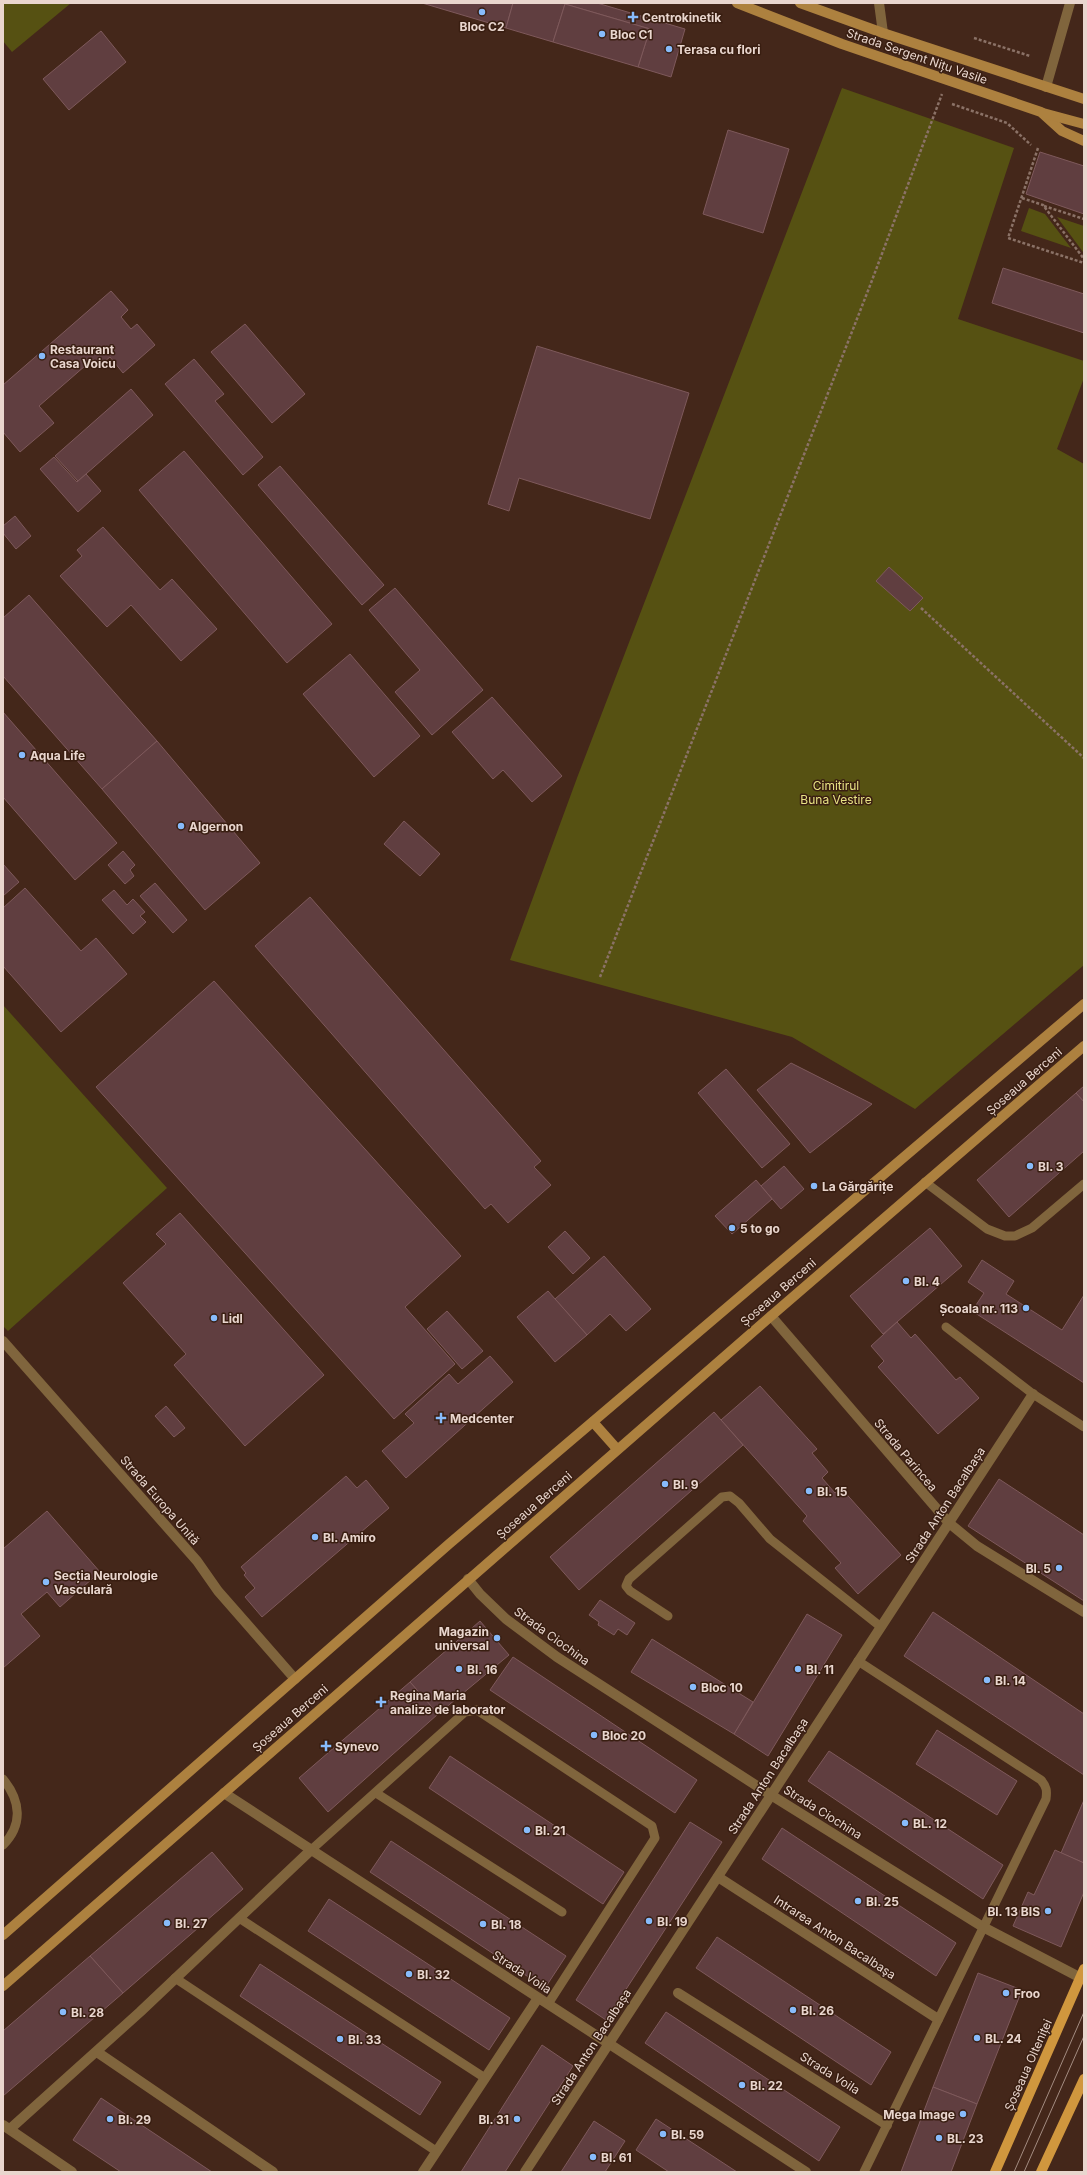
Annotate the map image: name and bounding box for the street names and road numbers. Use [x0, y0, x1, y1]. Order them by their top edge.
street label: Strada Sergent Nițu Vasile [845, 25, 989, 87]
street label: Șoseaua Berceni [983, 1044, 1065, 1118]
street label: Șoseaua Berceni [737, 1255, 819, 1329]
street label: Strada Parincea [871, 1416, 941, 1494]
street label: Strada Anton Bacalbașa [902, 1444, 988, 1566]
street label: Strada Europa Unită [117, 1452, 203, 1548]
street label: Șoseaua Berceni [493, 1468, 575, 1542]
street label: Strada Ciochina [511, 1604, 593, 1668]
street label: Șoseaua Berceni [249, 1681, 331, 1755]
street label: Strada Anton Bacalbașa [725, 1715, 811, 1837]
street label: Strada Ciochina [781, 1782, 865, 1842]
street label: Intrarea Anton Bacalbaşa [771, 1892, 899, 1982]
street label: Strada Voila [489, 1947, 555, 1997]
street label: Strada Anton Bacalbașa [548, 1986, 634, 2108]
street label: Șoseaua Olteniței [1001, 2017, 1055, 2113]
street label: Strada Voila [797, 2049, 863, 2097]

